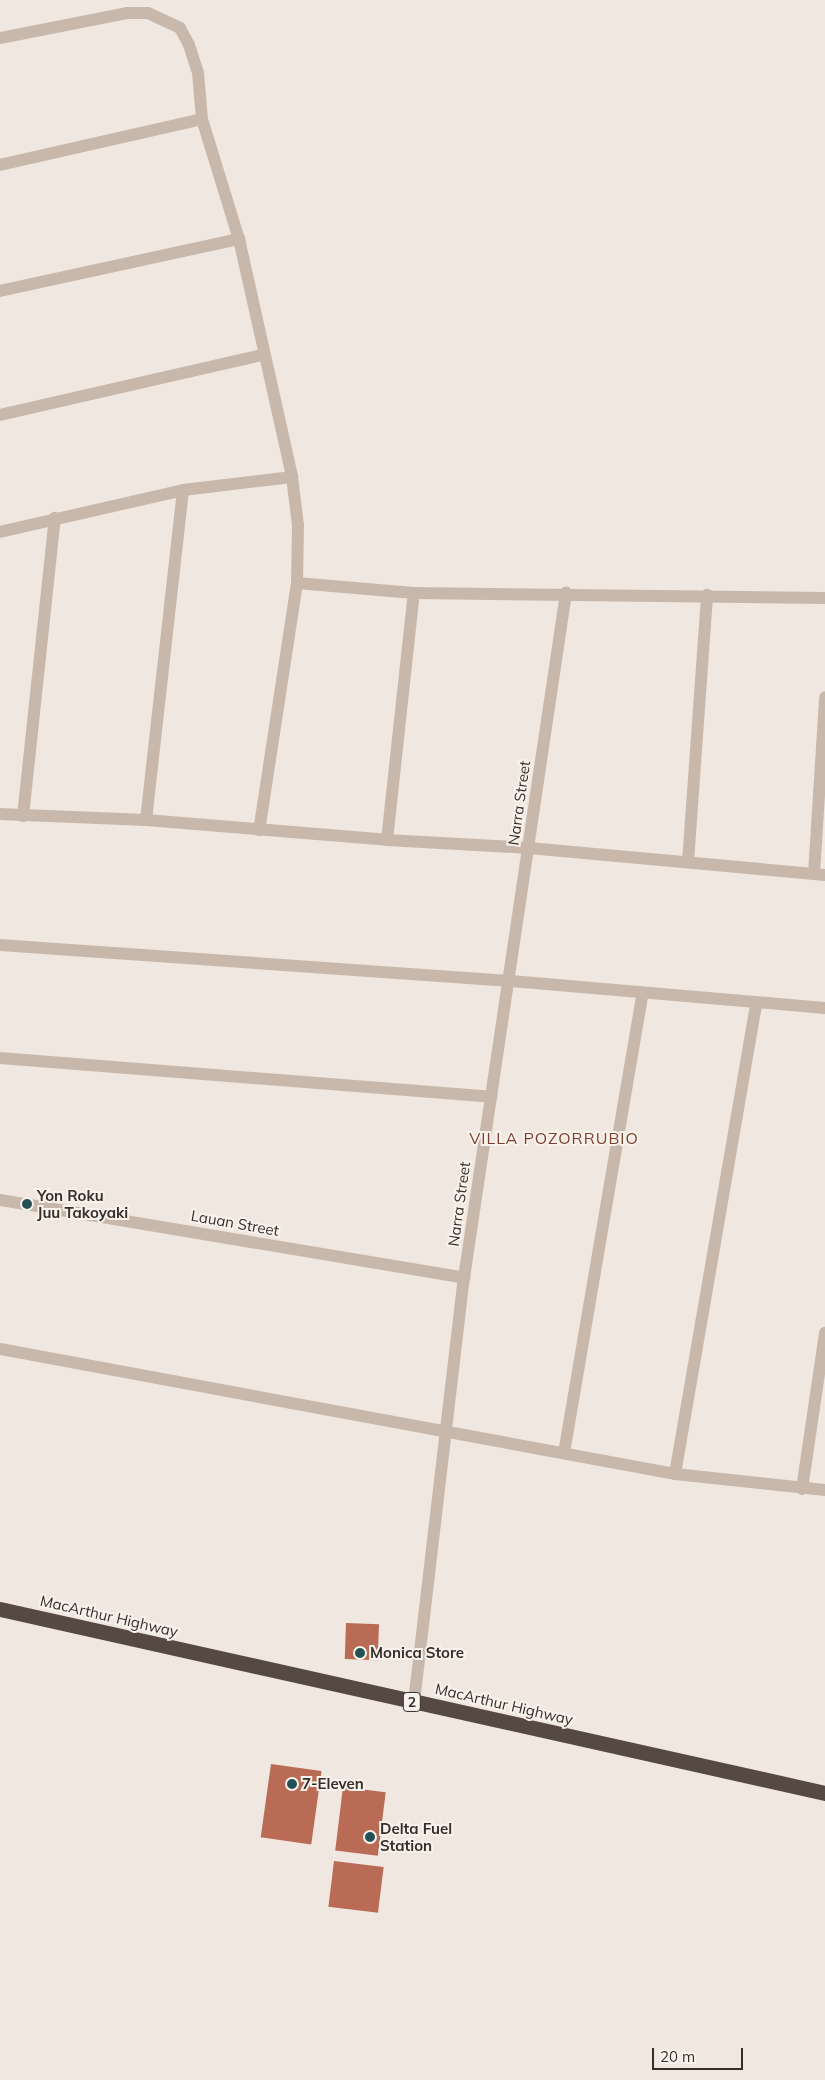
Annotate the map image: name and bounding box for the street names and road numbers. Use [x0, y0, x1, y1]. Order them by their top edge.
street label: Narra Street [504, 759, 534, 847]
street label: Narra Street [444, 1160, 474, 1248]
street label: Lauan Street [190, 1206, 280, 1240]
street label: MacArthur Highway [38, 1591, 180, 1641]
street label: MacArthur Highway [433, 1679, 575, 1729]
road number: 2 [402, 1690, 422, 1714]

